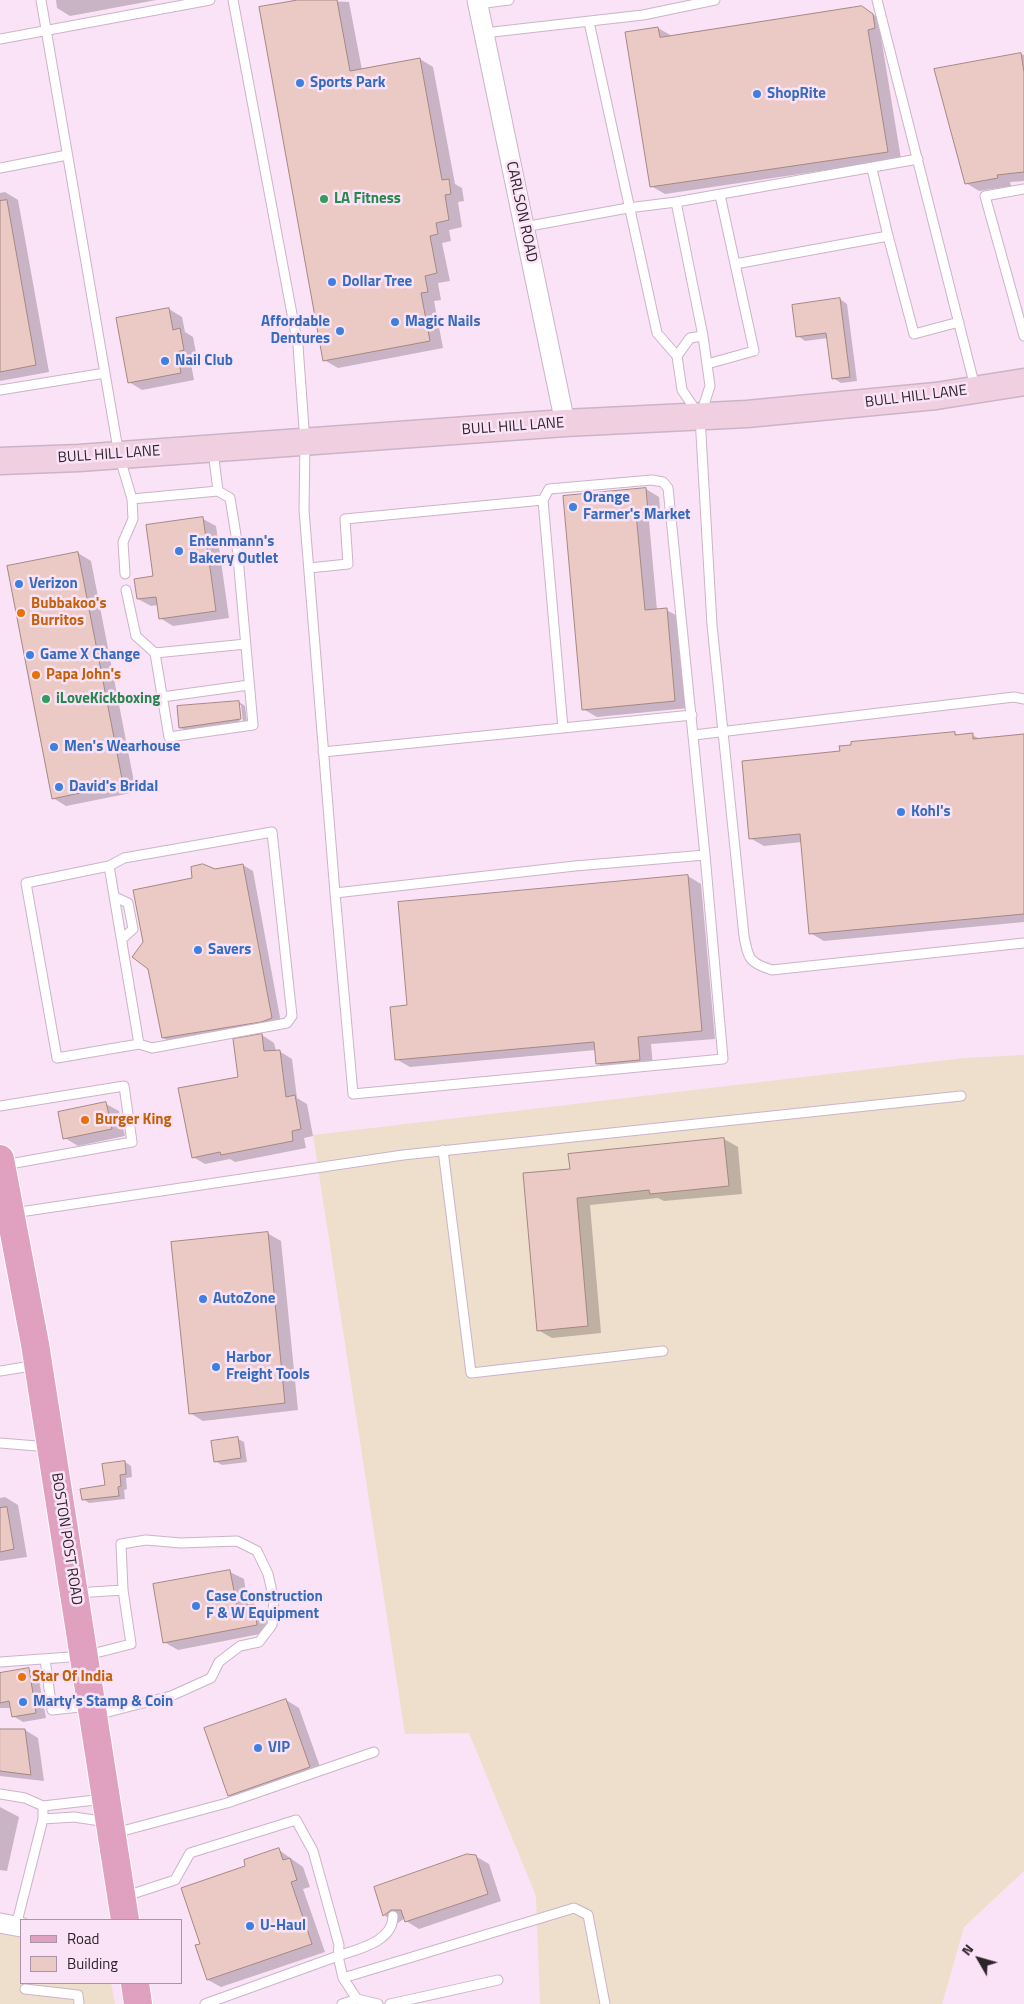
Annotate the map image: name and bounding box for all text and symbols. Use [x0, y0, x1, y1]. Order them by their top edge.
place label: Sports Park [310, 74, 385, 92]
marker: Sports Park [294, 77, 306, 89]
place label: ShopRite [767, 85, 826, 103]
marker: ShopRite [751, 88, 763, 100]
street label: CARLSON ROAD [502, 160, 540, 264]
place label: LA Fitness [334, 190, 401, 208]
marker: LA Fitness [318, 193, 330, 205]
place label: Dollar Tree [342, 273, 412, 291]
marker: Dollar Tree [326, 276, 338, 288]
place label: Affordable Dentures [261, 313, 330, 348]
place label: Magic Nails [405, 313, 480, 331]
marker: Magic Nails [389, 316, 401, 328]
marker: Affordable Dentures [334, 325, 346, 337]
place label: Nail Club [175, 352, 233, 370]
marker: Nail Club [159, 355, 171, 367]
street label: BULL HILL LANE [864, 382, 968, 412]
street label: BULL HILL LANE [461, 414, 565, 440]
street label: BULL HILL LANE [57, 442, 161, 468]
place label: Orange Farmer's Market [583, 489, 691, 524]
marker: Orange Farmer's Market [567, 501, 579, 513]
place label: Entenmann's Bakery Outlet [189, 533, 278, 568]
marker: Entenmann's Bakery Outlet [173, 545, 185, 557]
place label: Verizon [29, 575, 78, 593]
marker: Verizon [13, 578, 25, 590]
place label: Bubbakoo's Burritos [31, 595, 106, 630]
marker: Bubbakoo's Burritos [15, 607, 27, 619]
place label: Game X Change [40, 646, 140, 664]
marker: Game X Change [24, 649, 36, 661]
place label: Papa John's [46, 666, 121, 684]
marker: Papa John's [30, 669, 42, 681]
place label: iLoveKickboxing [56, 690, 160, 708]
marker: iLoveKickboxing [40, 693, 52, 705]
place label: Men's Wearhouse [64, 738, 180, 756]
marker: Men's Wearhouse [48, 741, 60, 753]
place label: David's Bridal [69, 778, 158, 796]
marker: David's Bridal [53, 781, 65, 793]
place label: Kohl's [911, 803, 951, 821]
marker: Kohl's [895, 806, 907, 818]
place label: Savers [208, 941, 251, 959]
marker: Savers [192, 944, 204, 956]
place label: Burger King [95, 1111, 172, 1129]
marker: Burger King [79, 1114, 91, 1126]
place label: AutoZone [213, 1290, 275, 1308]
marker: AutoZone [197, 1293, 209, 1305]
place label: Harbor Freight Tools [226, 1349, 310, 1384]
marker: Harbor Freight Tools [210, 1361, 222, 1373]
street label: BOSTON POST ROAD [47, 1471, 85, 1607]
place label: Case Construction F & W Equipment [206, 1588, 323, 1623]
marker: Case Construction F & W Equipment [190, 1600, 202, 1612]
place label: Star Of India [32, 1668, 113, 1686]
marker: Star Of India [16, 1671, 28, 1683]
place label: Marty's Stamp & Coin [33, 1693, 173, 1711]
marker: Marty's Stamp & Coin [17, 1696, 29, 1708]
place label: VIP [268, 1739, 290, 1757]
marker: VIP [252, 1742, 264, 1754]
place label: U-Haul [260, 1917, 306, 1935]
legend [20, 1919, 182, 1984]
marker: U-Haul [244, 1920, 256, 1932]
text: Road [67, 1927, 99, 1950]
north arrow [954, 1934, 1004, 1984]
text: N [956, 1939, 978, 1960]
text: Building [67, 1952, 118, 1975]

